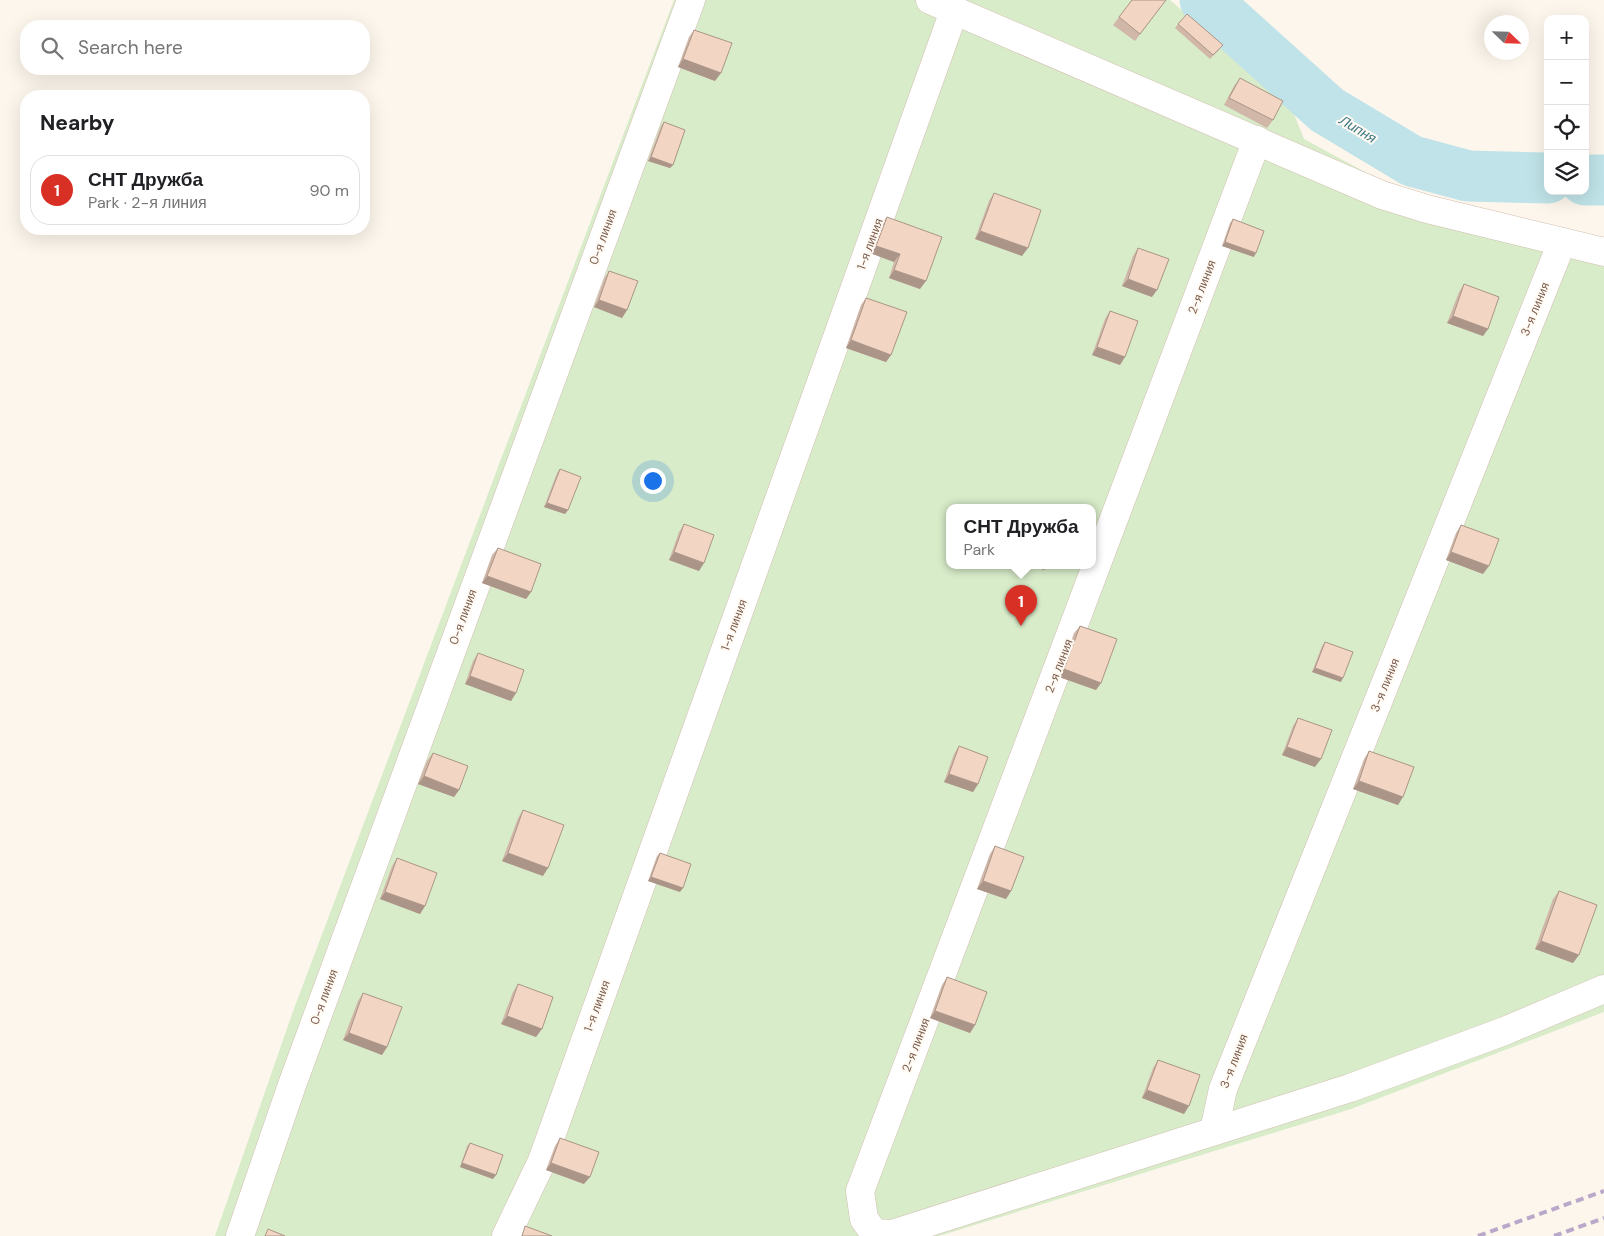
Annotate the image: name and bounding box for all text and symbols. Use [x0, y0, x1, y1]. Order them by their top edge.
north arrow [1484, 15, 1529, 60]
map controls [1544, 15, 1589, 195]
button: + [1544, 15, 1589, 60]
search box [20, 20, 370, 75]
icon: search [38, 34, 66, 62]
text: Search here [78, 35, 183, 60]
button: − [1544, 60, 1589, 105]
button: locate [1544, 105, 1589, 150]
text: Nearby [40, 109, 114, 137]
water label: Липня [1335, 110, 1380, 147]
button: layers [1544, 150, 1589, 195]
text: СНТ Дружба [88, 167, 203, 192]
text: 1 [54, 180, 60, 201]
text: 90 m [309, 180, 349, 201]
text: Park · 2-я линия [88, 192, 207, 213]
street label: 0-я линия [586, 207, 620, 267]
street label: 1-я линия [853, 216, 887, 272]
street label: 2-я линия [1184, 258, 1220, 316]
street label: 3-я линия [1517, 280, 1553, 338]
your location [640, 468, 666, 494]
popup [946, 504, 1096, 569]
text: СНТ Дружба [964, 514, 1078, 539]
text: Park [964, 539, 995, 560]
pin: 1 [1005, 585, 1037, 626]
street label: 0-я линия [446, 587, 480, 647]
street label: 1-я линия [717, 597, 751, 653]
street label: 2-я линия [1041, 637, 1077, 695]
street label: 3-я линия [1367, 656, 1403, 714]
street label: 0-я линия [307, 967, 341, 1027]
street label: 1-я линия [580, 978, 614, 1034]
street label: 2-я линия [898, 1016, 934, 1074]
street label: 3-я линия [1216, 1032, 1252, 1090]

